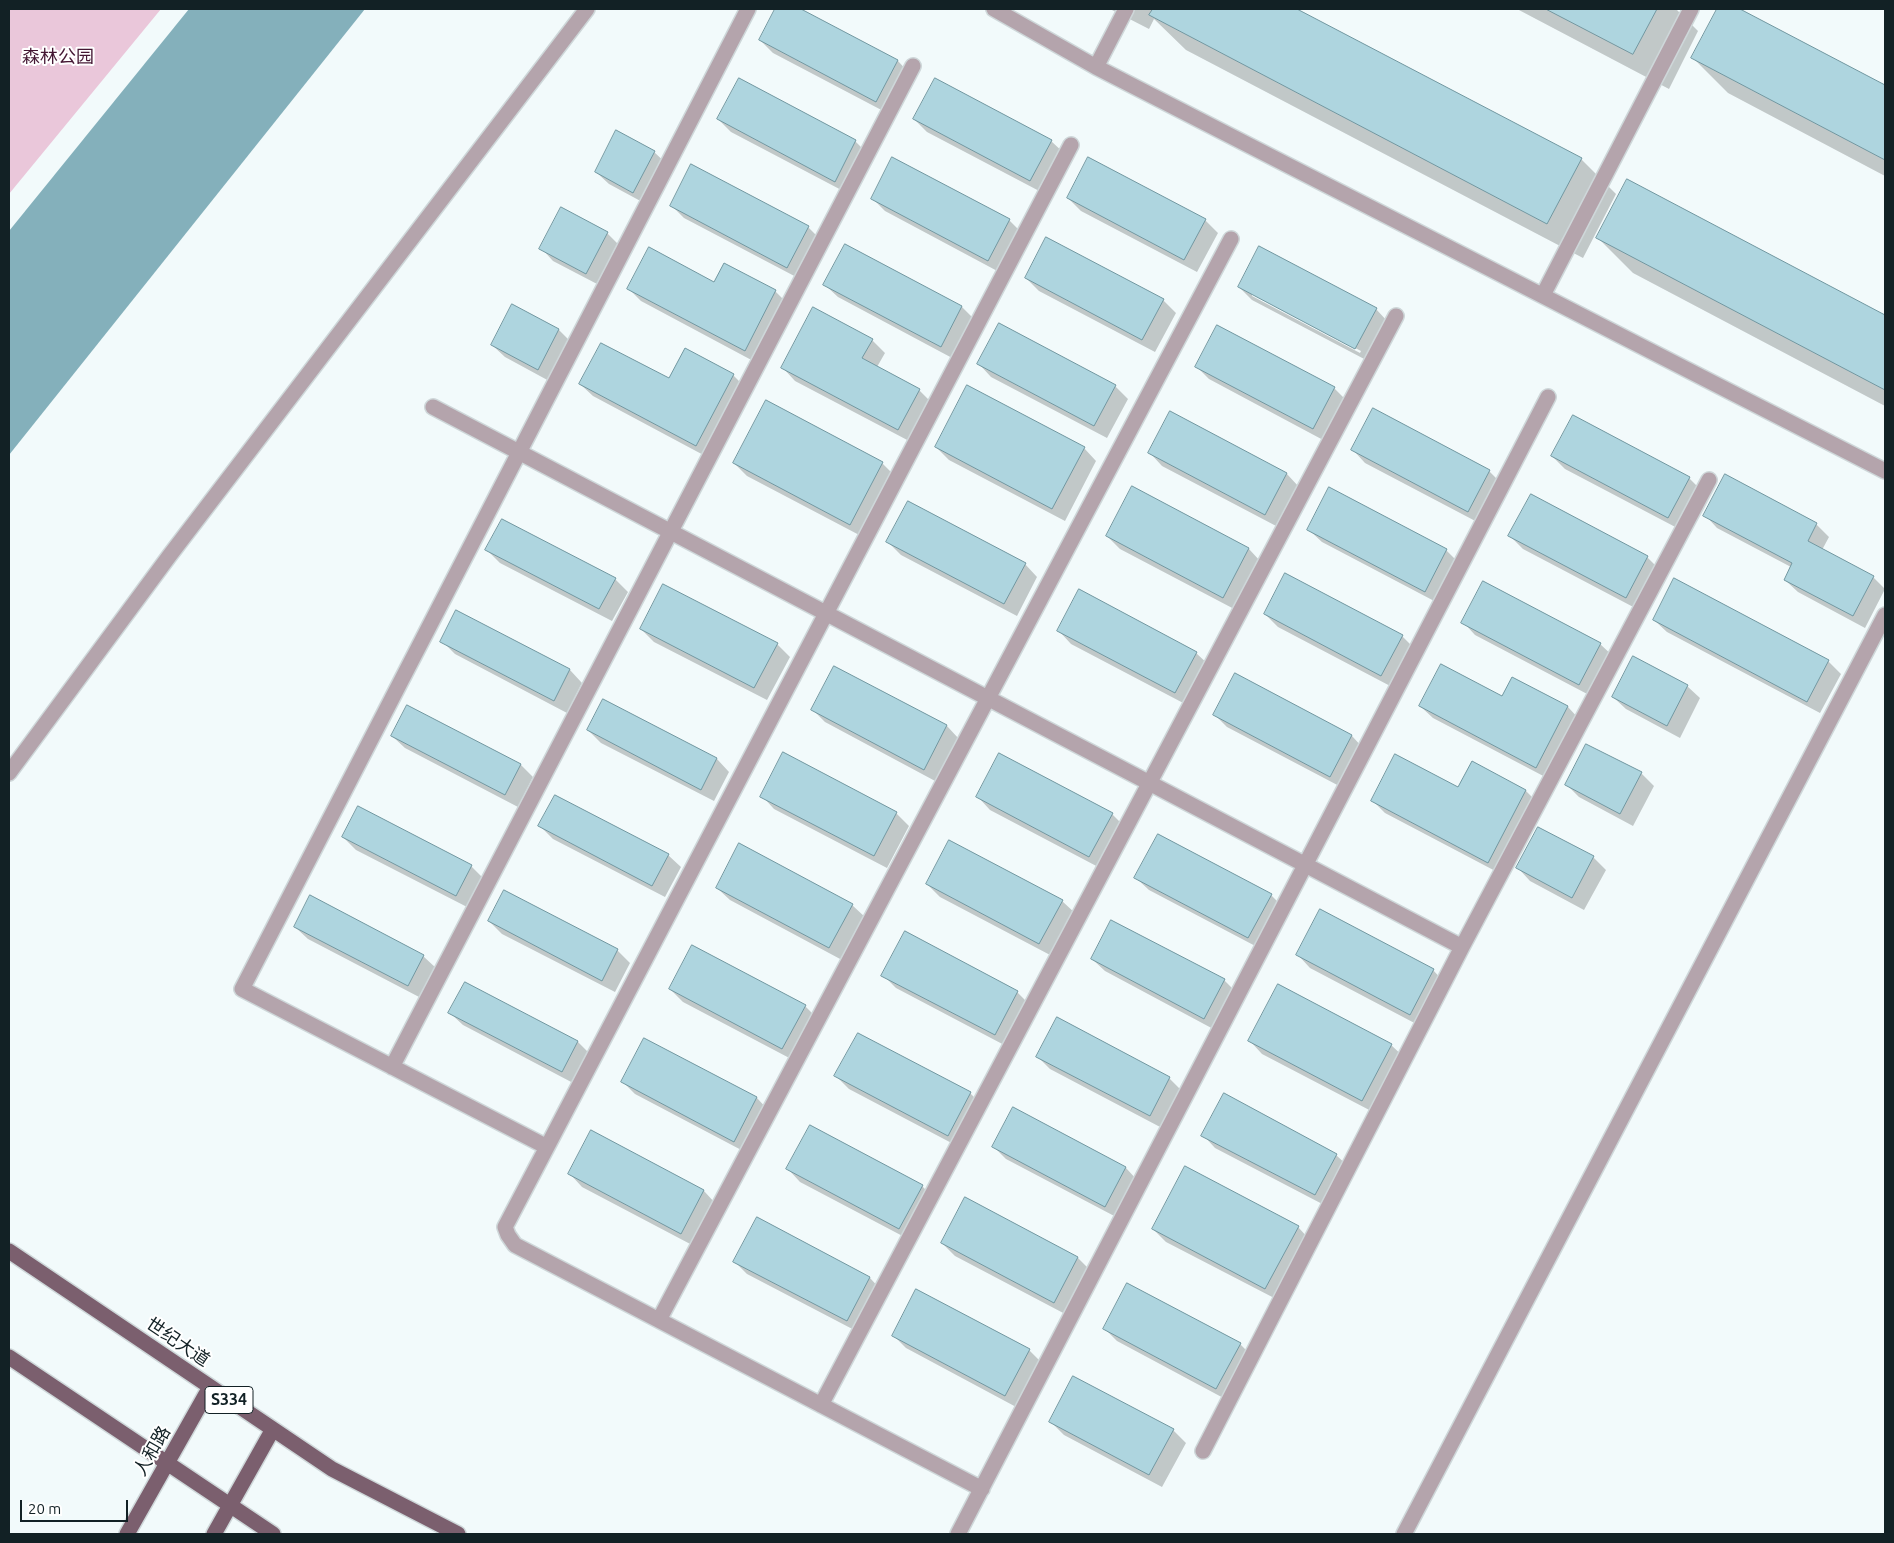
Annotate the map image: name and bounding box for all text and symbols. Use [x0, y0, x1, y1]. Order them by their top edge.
park label: 森林公园 [22, 46, 94, 68]
street label: 世纪大道 [142, 1313, 214, 1371]
road number: S334 [205, 1386, 253, 1414]
street label: 人和路 [129, 1422, 175, 1480]
scale bar [22, 1490, 130, 1522]
text: 20 m [28, 1500, 61, 1517]

